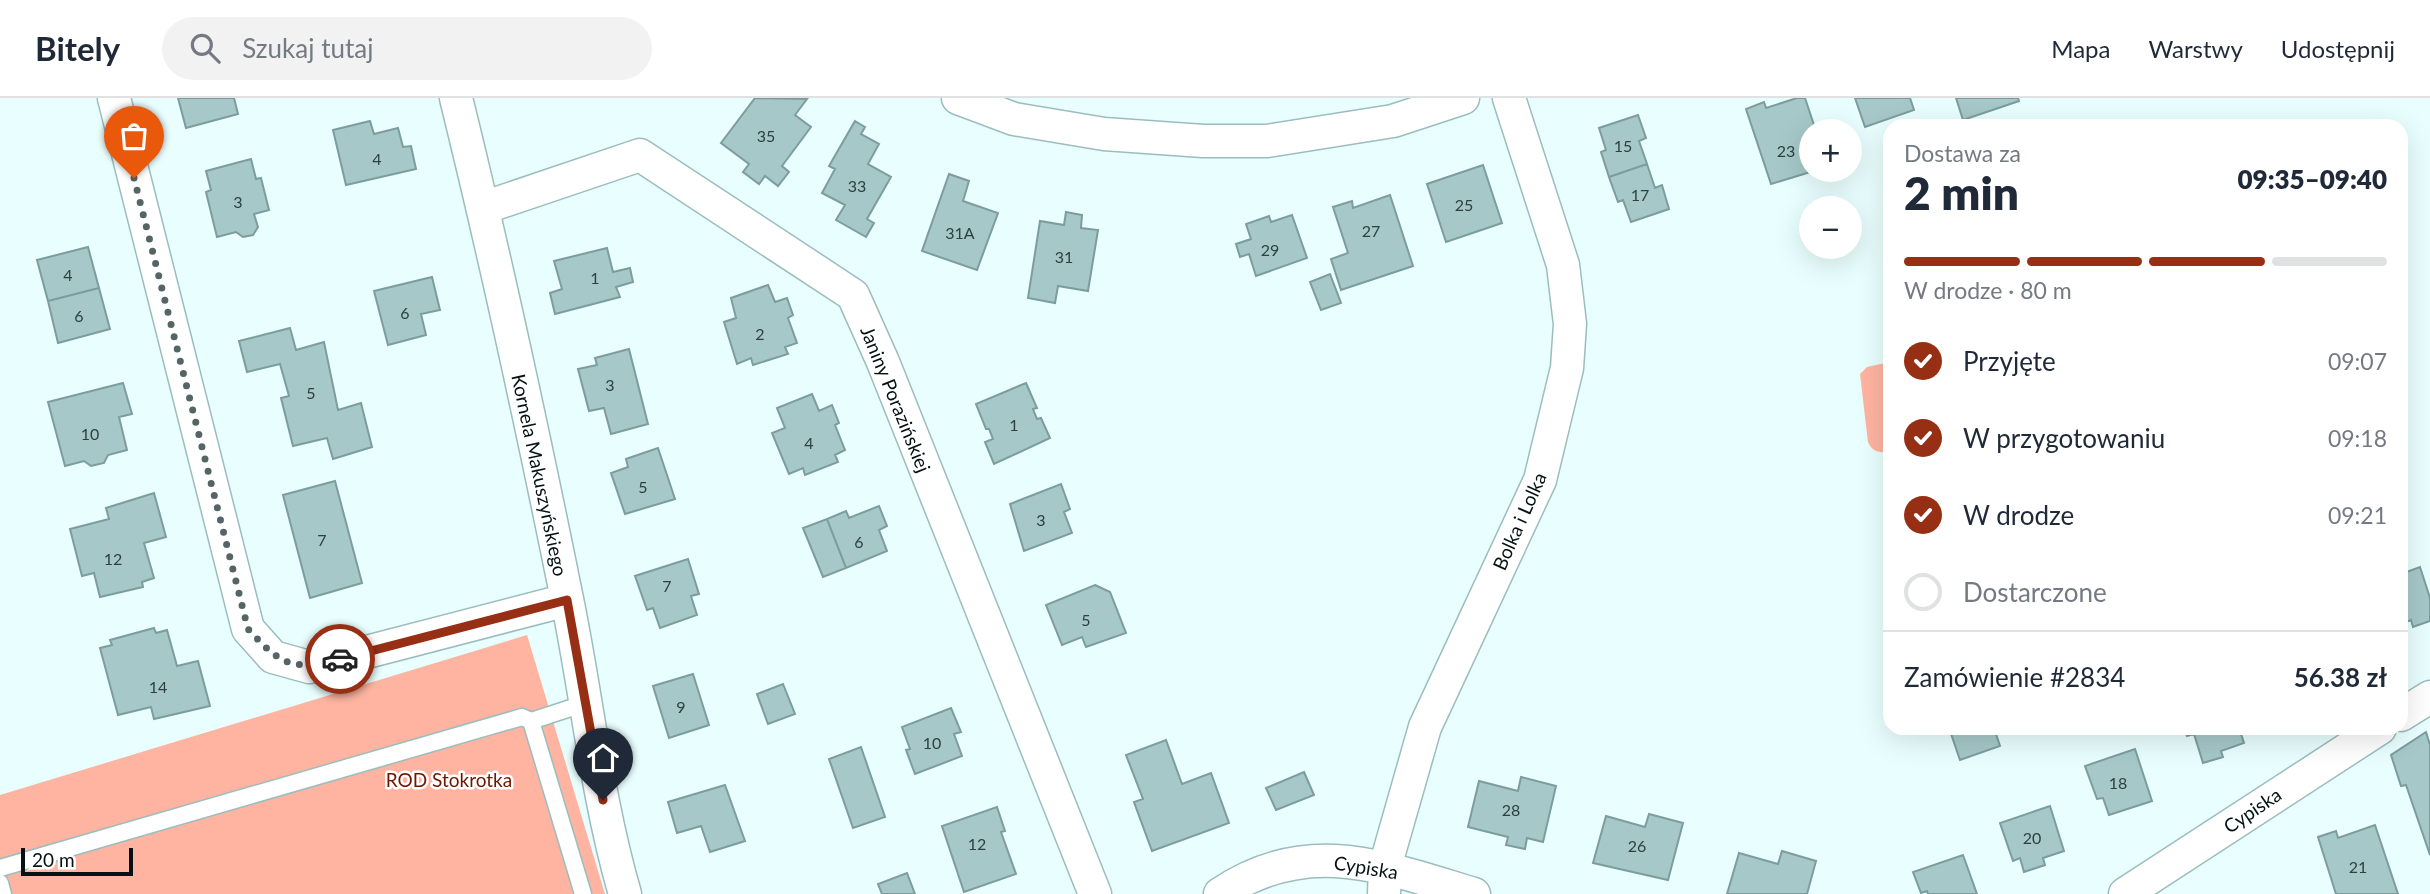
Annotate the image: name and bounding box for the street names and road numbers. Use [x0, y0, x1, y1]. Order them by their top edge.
street label: Janiny Porazińskiej [856, 323, 936, 475]
street label: Kornela Makuszyńskiego [507, 372, 573, 578]
street label: Bolka i Lolka [1487, 469, 1551, 573]
street label: Cypiska [2219, 782, 2285, 838]
street label: Cypiska [1332, 851, 1400, 883]

